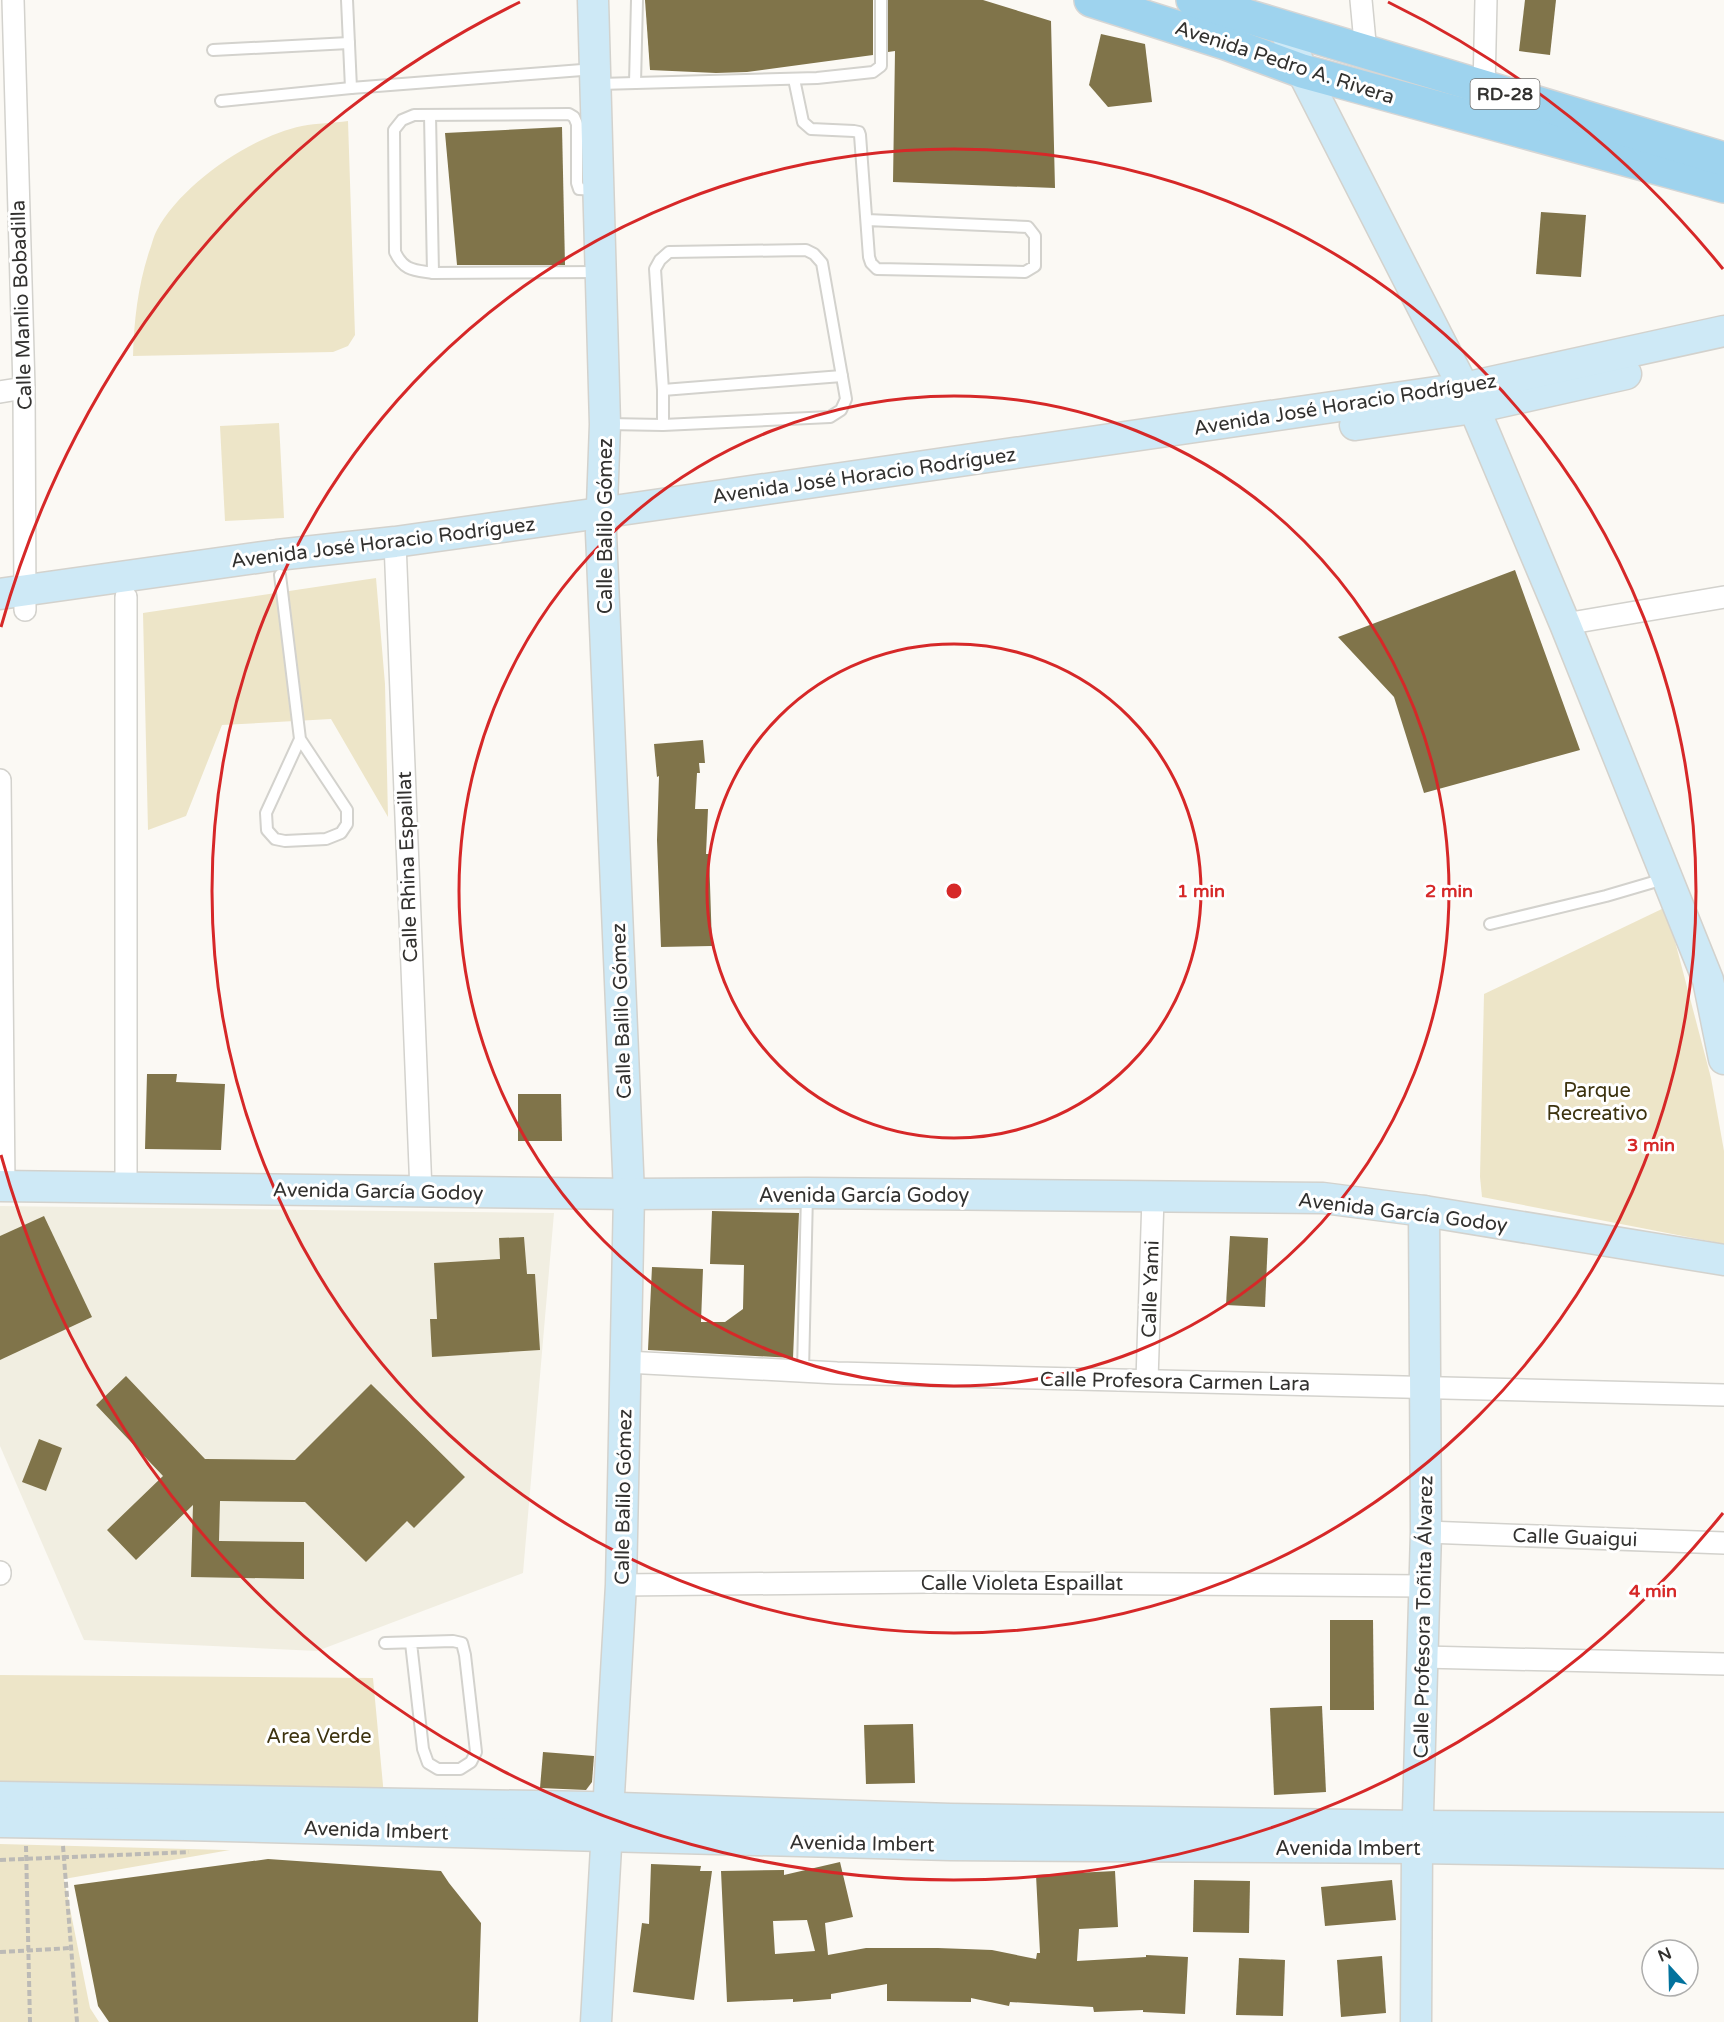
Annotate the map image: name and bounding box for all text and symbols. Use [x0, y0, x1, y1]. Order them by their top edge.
street label: Avenida Pedro A. Rivera [1172, 16, 1397, 110]
road number: RD-28 [1470, 79, 1540, 109]
street label: Calle Manlio Bobadilla [6, 199, 38, 410]
street label: Avenida José Horacio Rodríguez [1192, 369, 1498, 441]
street label: Calle Balilo Gómez [594, 438, 618, 614]
street label: Avenida José Horacio Rodríguez [711, 443, 1018, 509]
street label: Avenida José Horacio Rodríguez [230, 512, 537, 574]
street label: Calle Rhina Espaillat [393, 771, 423, 963]
text: 1 min [1177, 880, 1225, 902]
text: 2 min [1425, 880, 1473, 902]
centre of rings [944, 881, 964, 901]
street label: Calle Balilo Gómez [607, 923, 637, 1099]
park label: Parque Recreativo [1546, 1079, 1648, 1126]
text: 3 min [1627, 1134, 1675, 1156]
street label: Avenida García Godoy [272, 1178, 484, 1206]
street label: Avenida García Godoy [759, 1184, 970, 1208]
street label: Avenida García Godoy [1297, 1188, 1509, 1238]
street label: Calle Yami [1137, 1240, 1165, 1338]
street label: Calle Profesora Carmen Lara [1040, 1368, 1310, 1396]
street label: Calle Balilo Gómez [610, 1409, 638, 1585]
street label: Calle Profesora Toñita Álvarez [1409, 1475, 1438, 1759]
street label: Calle Guaigui [1512, 1524, 1638, 1552]
street label: Calle Violeta Espaillat [921, 1572, 1124, 1596]
text: 4 min [1629, 1580, 1677, 1602]
park label: Area Verde [266, 1725, 372, 1749]
street label: Avenida Imbert [303, 1816, 449, 1846]
street label: Avenida Imbert [789, 1831, 935, 1857]
street label: Avenida Imbert [1275, 1837, 1421, 1861]
north arrow [1640, 1938, 1700, 1998]
text: N [1655, 1943, 1674, 1967]

